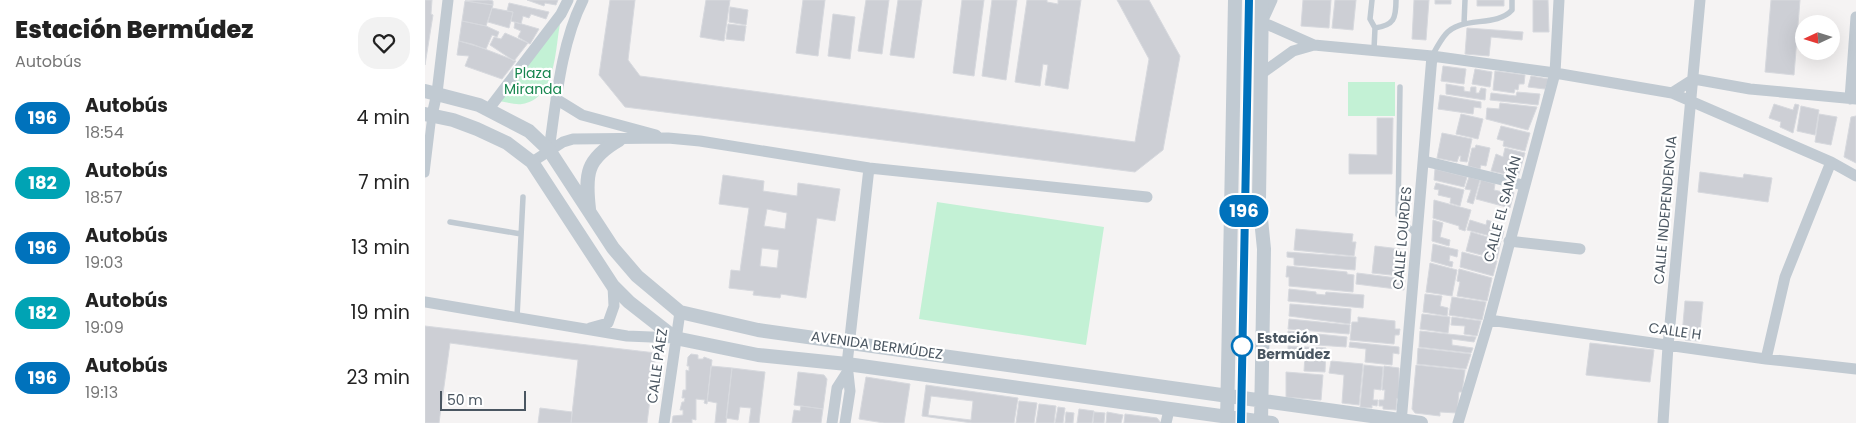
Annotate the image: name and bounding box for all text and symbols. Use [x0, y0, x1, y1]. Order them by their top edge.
text: Estación Bermúdez [15, 13, 253, 46]
north arrow [1795, 15, 1840, 60]
map controls [1795, 15, 1840, 60]
button: heart [358, 17, 410, 69]
text: Autobús [15, 50, 82, 73]
park label: Plaza Miranda [504, 63, 562, 99]
text: Autobús [85, 92, 168, 119]
text: 4 min [357, 104, 410, 131]
text: 196 [28, 105, 57, 130]
text: 18:54 [85, 121, 124, 144]
street label: CALLE INDEPENDENCIA [1649, 135, 1681, 285]
street label: CALLE EL SAMÁN [1478, 154, 1526, 264]
text: Autobús [85, 157, 168, 184]
text: 7 min [358, 169, 410, 196]
text: 182 [28, 170, 57, 195]
text: 18:57 [85, 186, 122, 209]
street label: CALLE LOURDES [1388, 186, 1416, 290]
line badge: 196 [1215, 195, 1273, 227]
text: 196 [1229, 198, 1259, 223]
text: Autobús [85, 222, 168, 249]
text: 13 min [351, 234, 410, 261]
text: 196 [28, 235, 57, 260]
text: 19:03 [85, 251, 123, 274]
text: Autobús [85, 287, 168, 314]
text: 19 min [350, 299, 410, 326]
text: 182 [28, 300, 57, 325]
text: 19:09 [85, 316, 124, 339]
street label: CALLE H [1647, 317, 1703, 345]
street label: AVENIDA BERMÚDEZ [810, 326, 944, 364]
street label: CALLE PÁEZ [642, 327, 672, 405]
place label: Estación Bermúdez [1257, 328, 1330, 364]
marker: Estación Bermúdez [1231, 335, 1253, 357]
text: Autobús [85, 352, 168, 379]
text: 23 min [346, 364, 410, 391]
text: 196 [28, 365, 57, 390]
text: 19:13 [85, 381, 118, 404]
scale bar [440, 388, 526, 411]
text: 50 m [447, 390, 483, 410]

